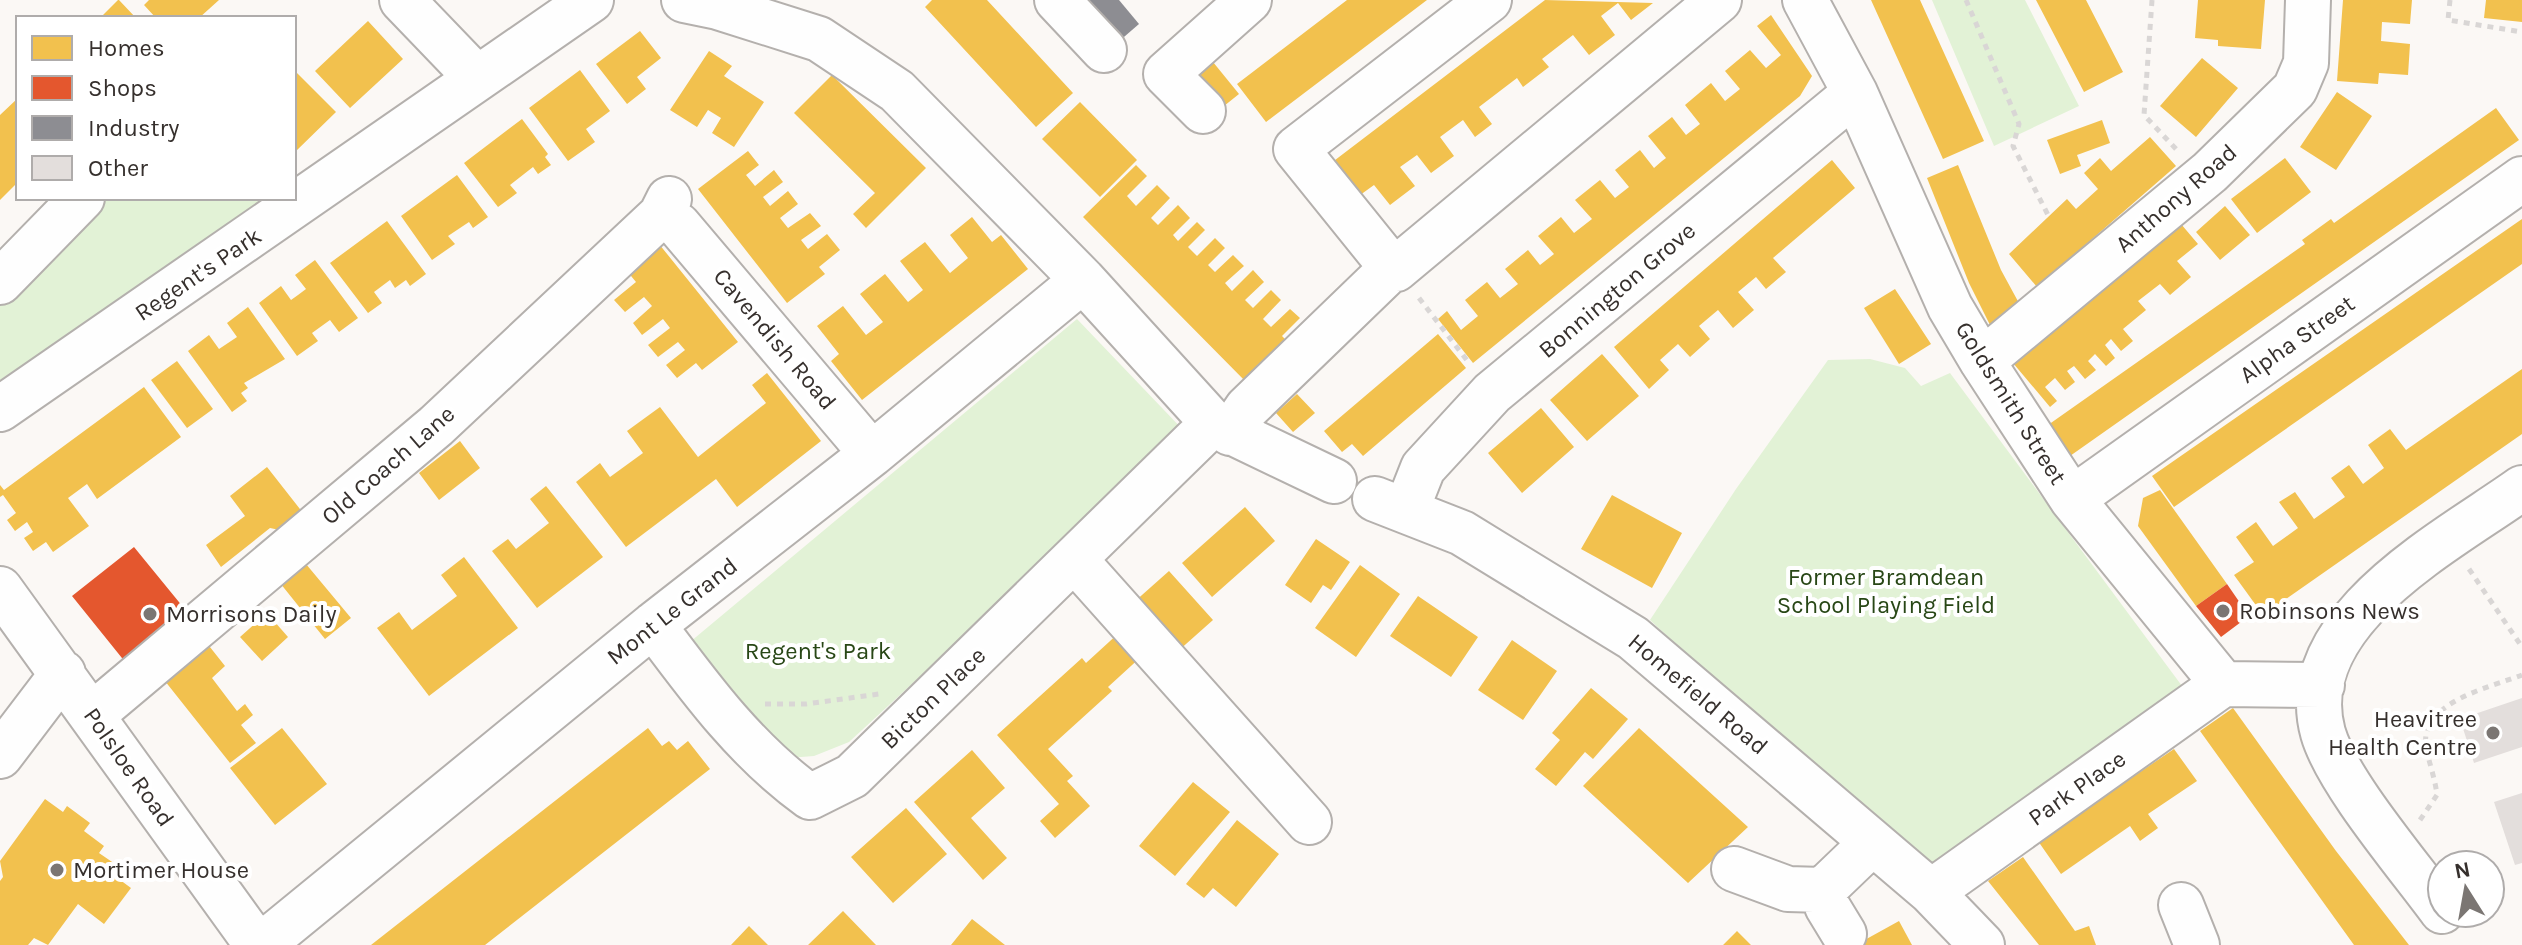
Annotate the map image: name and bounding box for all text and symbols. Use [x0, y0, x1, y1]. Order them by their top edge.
legend [16, 16, 296, 200]
text: Homes [88, 34, 165, 62]
text: Shops [88, 74, 157, 102]
text: Industry [88, 114, 179, 142]
street label: Anthony Road [2110, 138, 2242, 258]
text: Other [88, 154, 148, 182]
street label: Bonnington Grove [1533, 216, 1701, 364]
street label: Regent's Park [129, 221, 267, 327]
street label: Cavendish Road [708, 263, 842, 415]
street label: Alpha Street [2234, 289, 2360, 389]
street label: Goldsmith Street [1950, 316, 2072, 490]
street label: Old Coach Lane [316, 400, 460, 530]
street label: Mont Le Grand [601, 551, 743, 671]
park label: Former Bramdean School Playing Field [1777, 563, 1995, 619]
place label: Robinsons News [2239, 597, 2420, 625]
place label: Morrisons Daily [166, 600, 337, 628]
marker: Robinsons News [2214, 602, 2232, 620]
marker: Morrisons Daily [141, 605, 159, 623]
street label: Homefield Road [1623, 627, 1773, 761]
park label: Regent's Park [745, 637, 891, 665]
street label: Bicton Place [875, 641, 991, 755]
street label: Polsloe Road [78, 702, 180, 832]
place label: Heavitree Health Centre [2328, 705, 2477, 761]
marker: Heavitree Health Centre [2484, 724, 2502, 742]
street label: Park Place [2023, 744, 2131, 832]
north arrow [2426, 849, 2506, 929]
place label: Mortimer House [73, 856, 249, 884]
text: N [2452, 856, 2473, 885]
marker: Mortimer House [48, 861, 66, 879]

